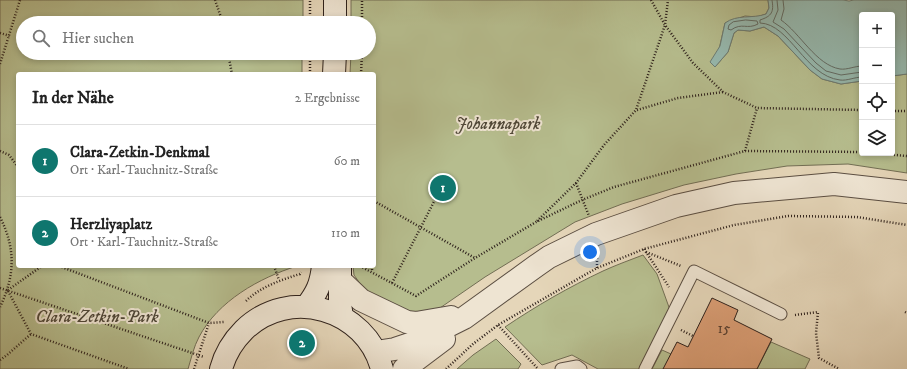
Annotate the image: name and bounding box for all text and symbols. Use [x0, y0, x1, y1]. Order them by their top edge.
map controls [859, 12, 895, 156]
button: + [859, 12, 895, 48]
search box [16, 16, 376, 60]
icon: search [30, 27, 52, 49]
text: Hier suchen [62, 29, 134, 48]
button: − [859, 48, 895, 84]
button: locate [859, 84, 895, 120]
text: In der Nähe [32, 87, 114, 109]
text: 2 Ergebnisse [295, 90, 360, 106]
park label: Johannapark [456, 113, 541, 135]
button: layers [859, 120, 895, 156]
text: Clara-Zetkin-Denkmal [70, 143, 210, 162]
text: 1 [43, 153, 47, 169]
text: 60 m [334, 153, 360, 169]
text: Ort · Karl-Tauchnitz-Straße [70, 162, 218, 178]
pin: 1 [430, 173, 456, 203]
text: Herzliyaplatz [70, 215, 152, 234]
text: 2 [42, 225, 48, 241]
text: 110 m [331, 225, 360, 241]
text: Ort · Karl-Tauchnitz-Straße [70, 234, 218, 250]
your location [580, 242, 600, 262]
park label: Clara-Zetkin-Park [35, 306, 159, 328]
house number: 15 [718, 319, 731, 338]
pin: 2 [289, 328, 315, 358]

